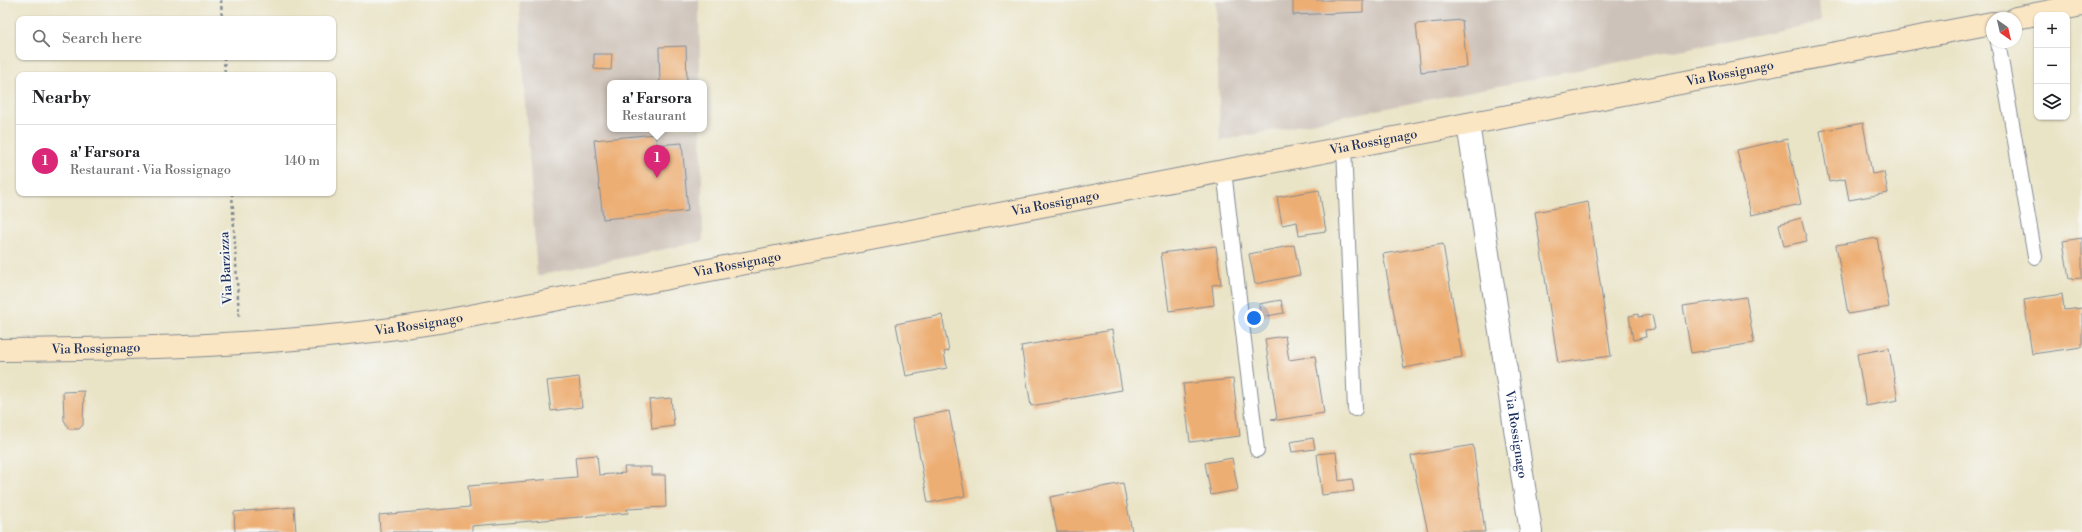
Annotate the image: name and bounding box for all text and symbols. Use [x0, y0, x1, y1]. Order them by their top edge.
north arrow [1986, 12, 2022, 48]
map controls [2034, 12, 2070, 120]
button: + [2034, 12, 2070, 48]
search box [16, 16, 336, 60]
icon: search [30, 27, 52, 49]
text: Search here [62, 29, 142, 48]
button: − [2034, 48, 2070, 84]
street label: Via Rossignago [1684, 57, 1775, 90]
popup [607, 80, 707, 132]
button: layers [2034, 84, 2070, 120]
text: Nearby [32, 87, 91, 109]
text: a' Farsora [622, 89, 692, 108]
text: Restaurant [622, 108, 687, 124]
street label: Via Rossignago [1327, 126, 1419, 159]
text: a' Farsora [70, 143, 140, 162]
pin: 1 [644, 145, 670, 178]
text: 1 [42, 153, 48, 169]
text: 140 m [284, 153, 320, 169]
text: Restaurant · Via Rossignago [70, 162, 231, 178]
street label: Via Rossignago [1009, 187, 1101, 220]
street label: Via Barzizza [216, 231, 236, 306]
street label: Via Rossignago [691, 248, 782, 281]
your location [1244, 308, 1264, 328]
street label: Via Rossignago [373, 310, 464, 339]
street label: Via Rossignago [50, 340, 141, 358]
street label: Via Rossignago [1501, 388, 1531, 480]

